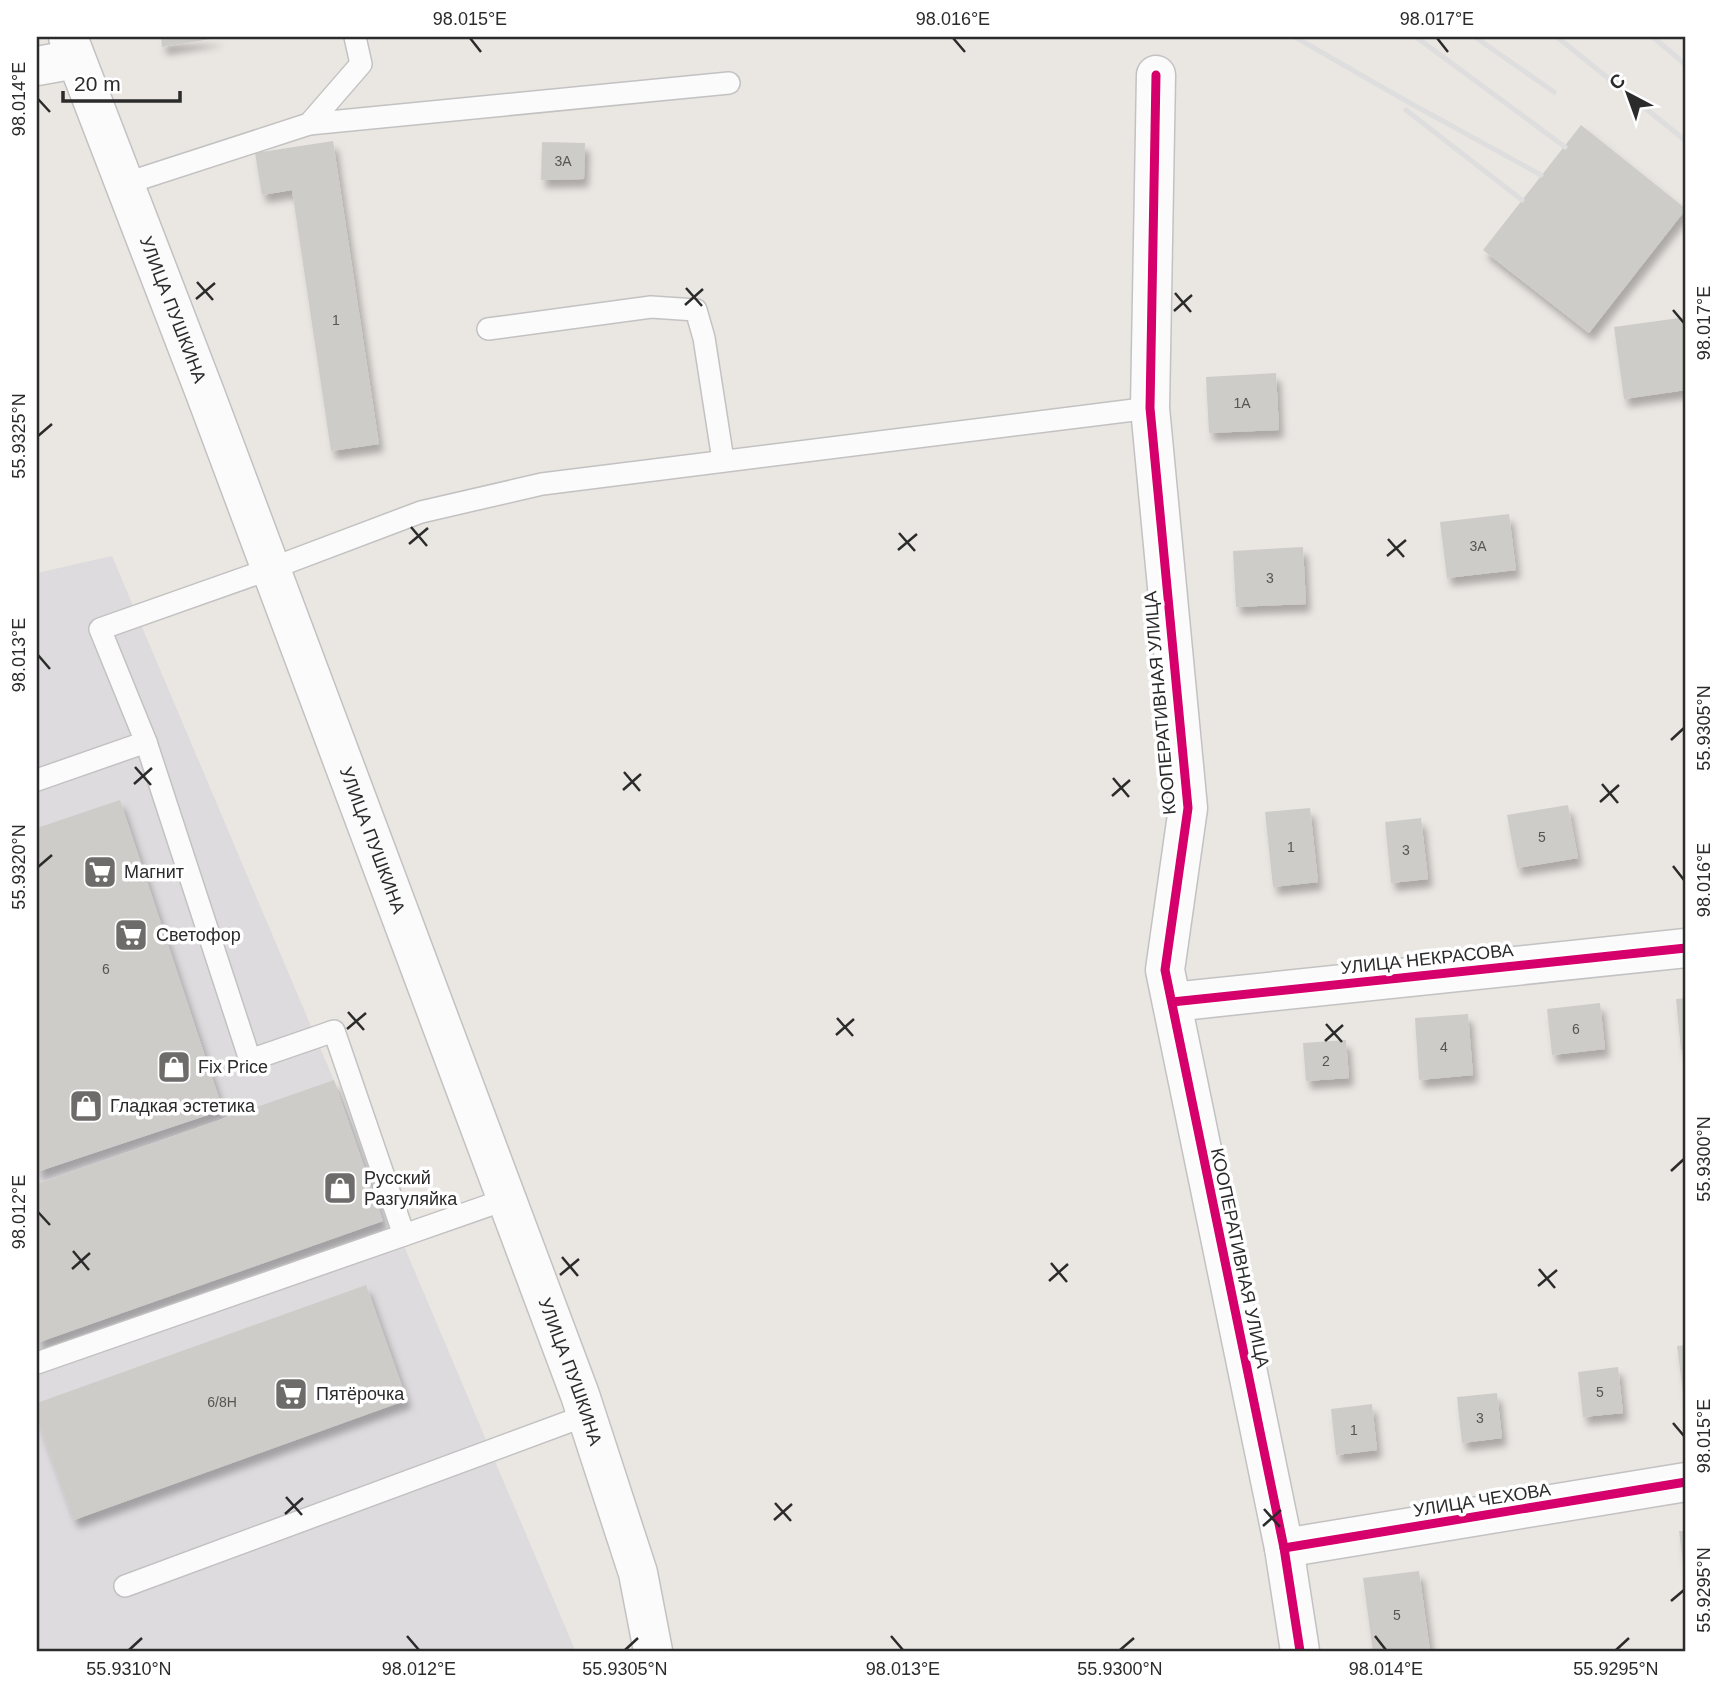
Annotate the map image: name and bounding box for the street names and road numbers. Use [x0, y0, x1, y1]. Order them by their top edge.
street label: УЛИЦА ПУШКИНА [136, 233, 210, 386]
street label: КООПЕРАТИВНАЯ УЛИЦА [1140, 590, 1180, 816]
street label: УЛИЦА ПУШКИНА [336, 764, 409, 916]
street label: УЛИЦА НЕКРАСОВА [1340, 940, 1514, 978]
street label: КООПЕРАТИВНАЯ УЛИЦА [1207, 1146, 1273, 1370]
street label: УЛИЦА ПУШКИНА [535, 1295, 606, 1448]
street label: УЛИЦА ЧЕХОВА [1412, 1479, 1552, 1521]

